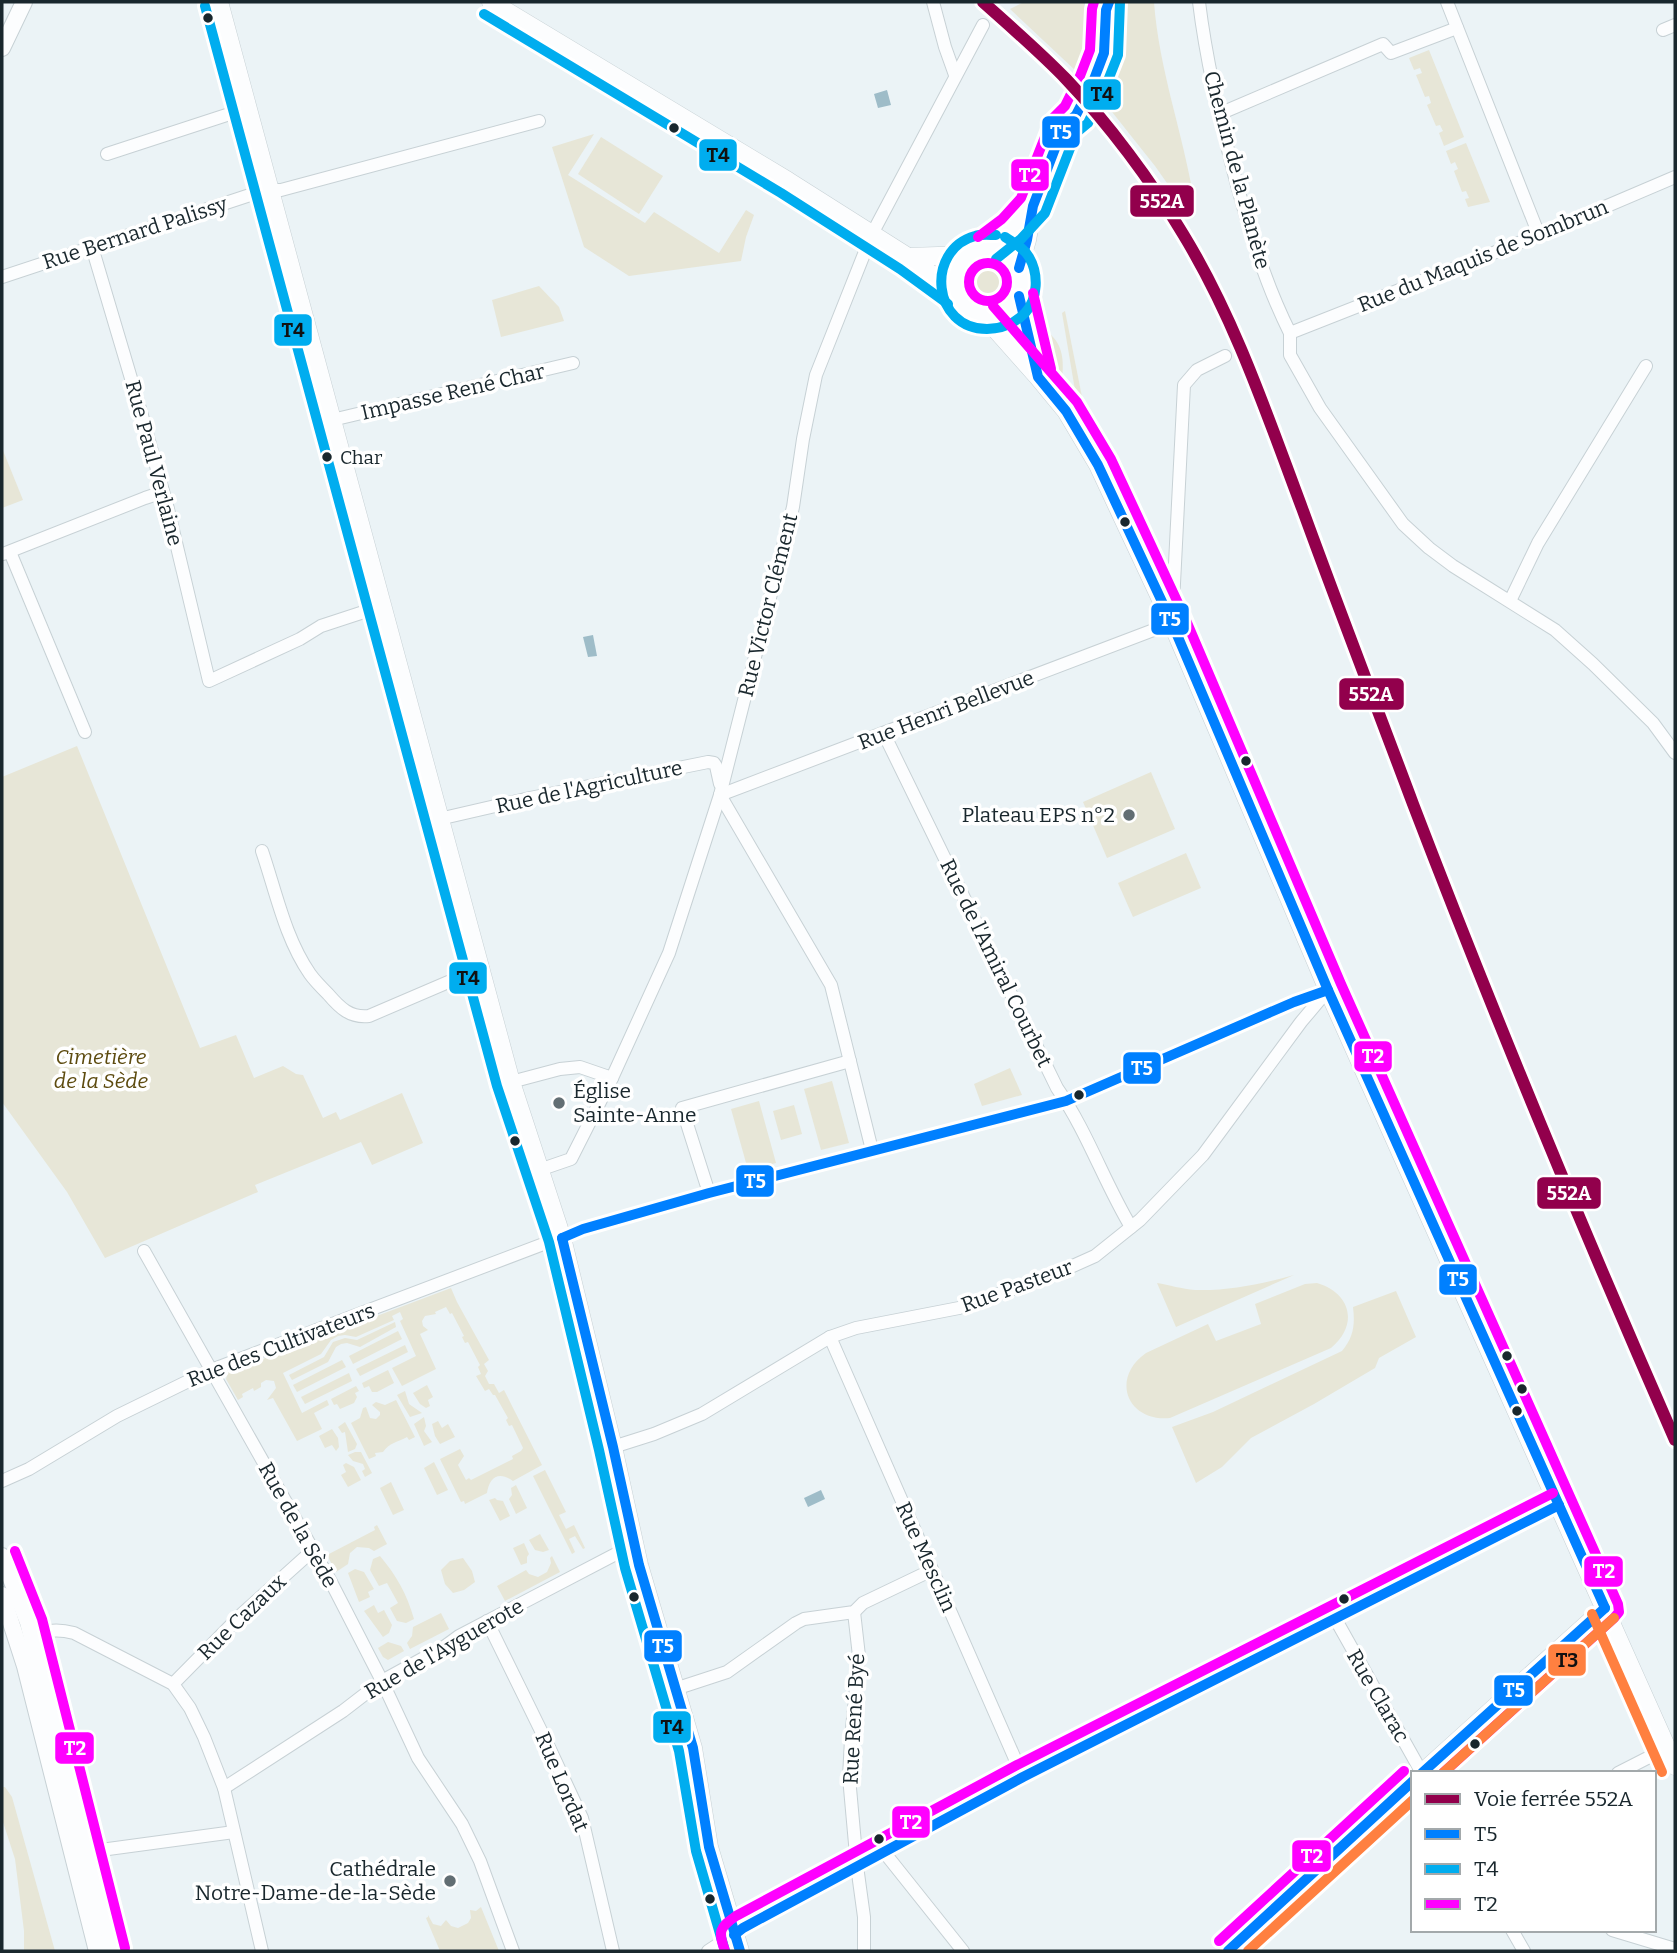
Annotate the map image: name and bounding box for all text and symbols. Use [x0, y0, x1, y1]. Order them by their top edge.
unlabelled marker [201, 11, 215, 25]
street label: Chemin de la Planète [1198, 68, 1276, 272]
line badge: T4 [1082, 78, 1122, 111]
text: T4 [1090, 83, 1114, 106]
line badge: T5 [1041, 115, 1081, 149]
unlabelled marker [667, 121, 681, 135]
text: T5 [1050, 121, 1072, 144]
line badge: T4 [698, 138, 738, 172]
text: T4 [706, 144, 730, 167]
line badge: T2 [1010, 158, 1050, 192]
text: T2 [1019, 164, 1041, 187]
line badge: 552A [1129, 184, 1195, 218]
text: 552A [1140, 190, 1185, 213]
street label: Rue Bernard Palissy [39, 191, 232, 275]
street label: Rue du Maquis de Sombrun [1354, 194, 1612, 318]
line badge: T4 [273, 313, 313, 347]
text: T4 [281, 319, 305, 342]
street label: Impasse René Char [359, 358, 547, 426]
street label: Rue Paul Verlaine [119, 377, 189, 549]
place label: Char [340, 446, 383, 469]
marker: Char [320, 450, 334, 464]
street label: Rue Victor Clément [733, 510, 803, 700]
unlabelled marker [1118, 515, 1132, 529]
line badge: T5 [1150, 602, 1190, 636]
text: T5 [1159, 608, 1181, 631]
street label: Rue Henri Bellevue [854, 664, 1038, 756]
line badge: 552A [1338, 677, 1405, 711]
text: 552A [1349, 683, 1394, 706]
unlabelled marker [1239, 754, 1253, 768]
street label: Rue de l'Agriculture [493, 755, 685, 819]
place label: Plateau EPS n°2 [962, 802, 1115, 828]
marker: Plateau EPS n°2 [1121, 807, 1137, 823]
street label: Rue de l'Amiral Courbet [934, 855, 1058, 1072]
line badge: T4 [448, 961, 488, 995]
text: T4 [456, 967, 480, 990]
line badge: T2 [1353, 1040, 1393, 1073]
park label: Cimetière de la Sède [54, 1044, 149, 1094]
text: T2 [1362, 1045, 1384, 1068]
line badge: T5 [1122, 1051, 1162, 1085]
text: T5 [1131, 1057, 1153, 1080]
place label: Église Sainte-Anne [573, 1078, 697, 1128]
unlabelled marker [1072, 1088, 1086, 1102]
marker: Église Sainte-Anne [551, 1095, 567, 1111]
unlabelled marker [508, 1134, 522, 1148]
line badge: T5 [735, 1164, 775, 1198]
text: T5 [744, 1170, 766, 1193]
line badge: 552A [1536, 1176, 1602, 1210]
text: 552A [1547, 1182, 1592, 1205]
street label: Rue Pasteur [958, 1254, 1076, 1318]
line badge: T5 [1438, 1263, 1478, 1296]
text: T5 [1447, 1268, 1469, 1291]
street label: Rue des Cultivateurs [184, 1297, 378, 1393]
unlabelled marker [1500, 1349, 1514, 1363]
unlabelled marker [1515, 1382, 1529, 1396]
unlabelled marker [1510, 1404, 1524, 1418]
street label: Rue de la Sède [253, 1458, 343, 1592]
street label: Rue Mesclin [890, 1498, 962, 1616]
line badge: T2 [1583, 1555, 1624, 1588]
text: T2 [1593, 1560, 1615, 1583]
street label: Rue Cazaux [192, 1568, 292, 1666]
unlabelled marker [627, 1590, 641, 1604]
unlabelled marker [1337, 1592, 1351, 1606]
street label: Rue de l'Ayguerote [360, 1593, 528, 1705]
line badge: T5 [643, 1629, 683, 1663]
text: T5 [652, 1635, 674, 1658]
line badge: T3 [1547, 1643, 1587, 1677]
street label: Rue Clarac [1341, 1645, 1415, 1747]
text: T3 [1556, 1649, 1578, 1672]
street label: Rue René Byé [838, 1653, 870, 1785]
line badge: T5 [1493, 1674, 1534, 1707]
text: T5 [1503, 1679, 1525, 1702]
line badge: T4 [652, 1710, 692, 1744]
text: T4 [660, 1716, 684, 1739]
street label: Rue Lordat [529, 1728, 595, 1836]
line badge: T2 [54, 1731, 95, 1765]
text: T2 [64, 1737, 86, 1760]
unlabelled marker [1468, 1737, 1482, 1751]
legend [1411, 1771, 1656, 1932]
text: Voie ferrée 552A [1474, 1786, 1633, 1812]
line badge: T2 [891, 1805, 931, 1839]
text: T2 [900, 1811, 922, 1834]
text: T5 [1474, 1821, 1498, 1847]
unlabelled marker [872, 1832, 886, 1846]
line badge: T2 [1291, 1839, 1332, 1873]
text: T2 [1301, 1845, 1323, 1868]
place label: Cathédrale Notre-Dame-de-la-Sède [195, 1856, 436, 1906]
text: T4 [1474, 1856, 1499, 1882]
marker: Cathédrale Notre-Dame-de-la-Sède [442, 1873, 458, 1889]
text: T2 [1474, 1891, 1498, 1917]
unlabelled marker [703, 1892, 717, 1906]

